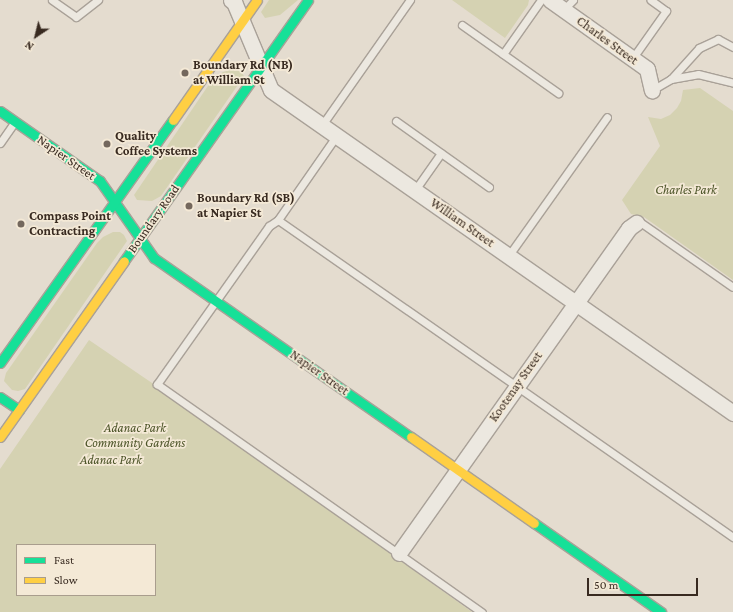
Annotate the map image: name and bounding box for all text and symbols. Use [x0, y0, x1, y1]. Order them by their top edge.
street label: Charles Street [573, 13, 641, 69]
north arrow [16, 16, 56, 56]
text: N [23, 39, 36, 53]
place label: Boundary Rd (NB) at William St [193, 58, 293, 89]
marker: Boundary Rd (NB) at William St [180, 68, 190, 78]
place label: Quality Coffee Systems [115, 129, 197, 160]
street label: Napier Street [34, 132, 98, 184]
marker: Quality Coffee Systems [102, 139, 112, 149]
street label: Boundary Road [125, 182, 183, 256]
park label: Charles Park [655, 182, 717, 198]
place label: Boundary Rd (SB) at Napier St [197, 191, 295, 222]
street label: William Street [427, 195, 497, 251]
marker: Boundary Rd (SB) at Napier St [184, 201, 194, 211]
place label: Compass Point Contracting [29, 209, 111, 240]
marker: Compass Point Contracting [16, 219, 26, 229]
street label: Napier Street [287, 347, 351, 399]
street label: Kootenay Street [486, 349, 546, 425]
park label: Adanac Park Community Gardens [85, 421, 185, 452]
park label: Adanac Park [80, 452, 142, 468]
legend [16, 544, 156, 596]
text: Fast [54, 553, 74, 567]
scale bar [589, 570, 700, 596]
text: Slow [54, 573, 78, 587]
text: 50 m [594, 578, 618, 592]

